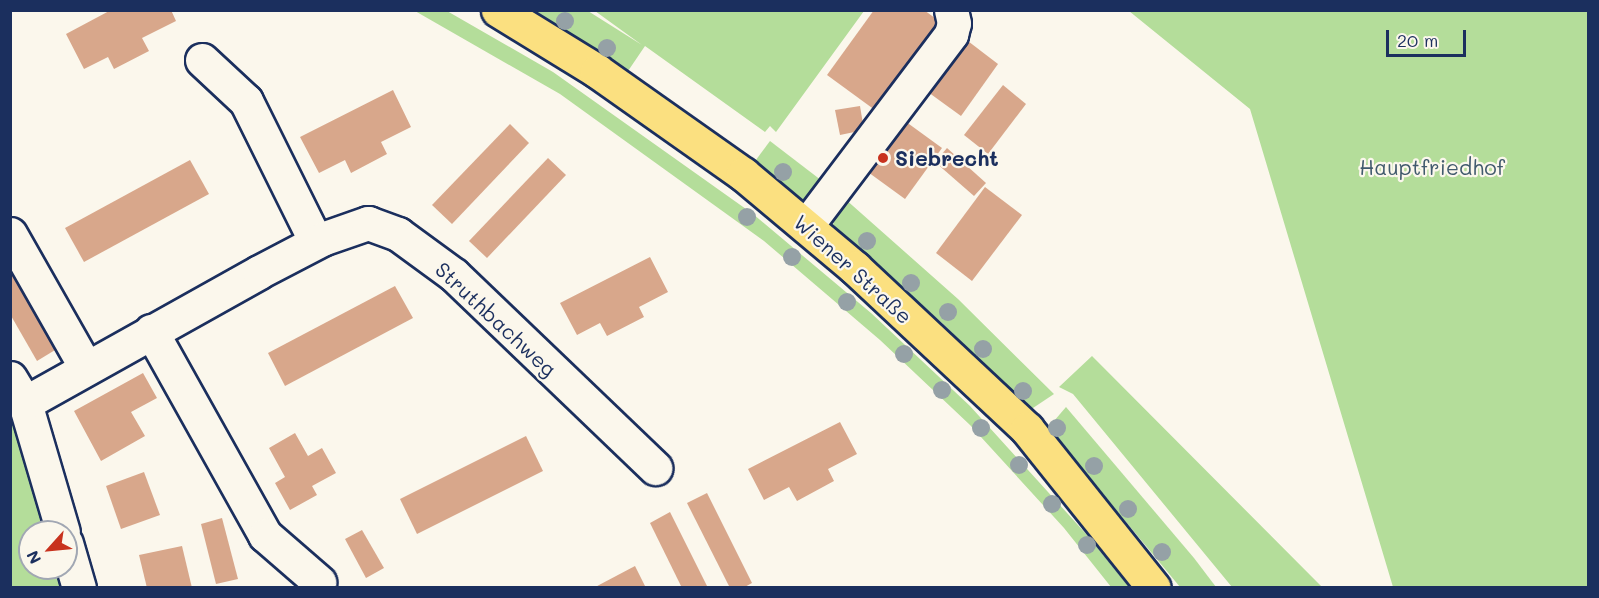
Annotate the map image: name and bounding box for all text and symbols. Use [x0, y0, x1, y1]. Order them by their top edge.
scale bar [1389, 18, 1468, 56]
text: 20 m [1397, 28, 1438, 52]
place label: Siebrecht [895, 145, 999, 171]
marker: Siebrecht [876, 151, 890, 165]
park label: Hauptfriedhof [1359, 154, 1505, 180]
street label: Wiener Straße [789, 209, 917, 329]
street label: Struthbachweg [430, 256, 562, 382]
north arrow [18, 520, 78, 580]
text: N [21, 547, 45, 568]

